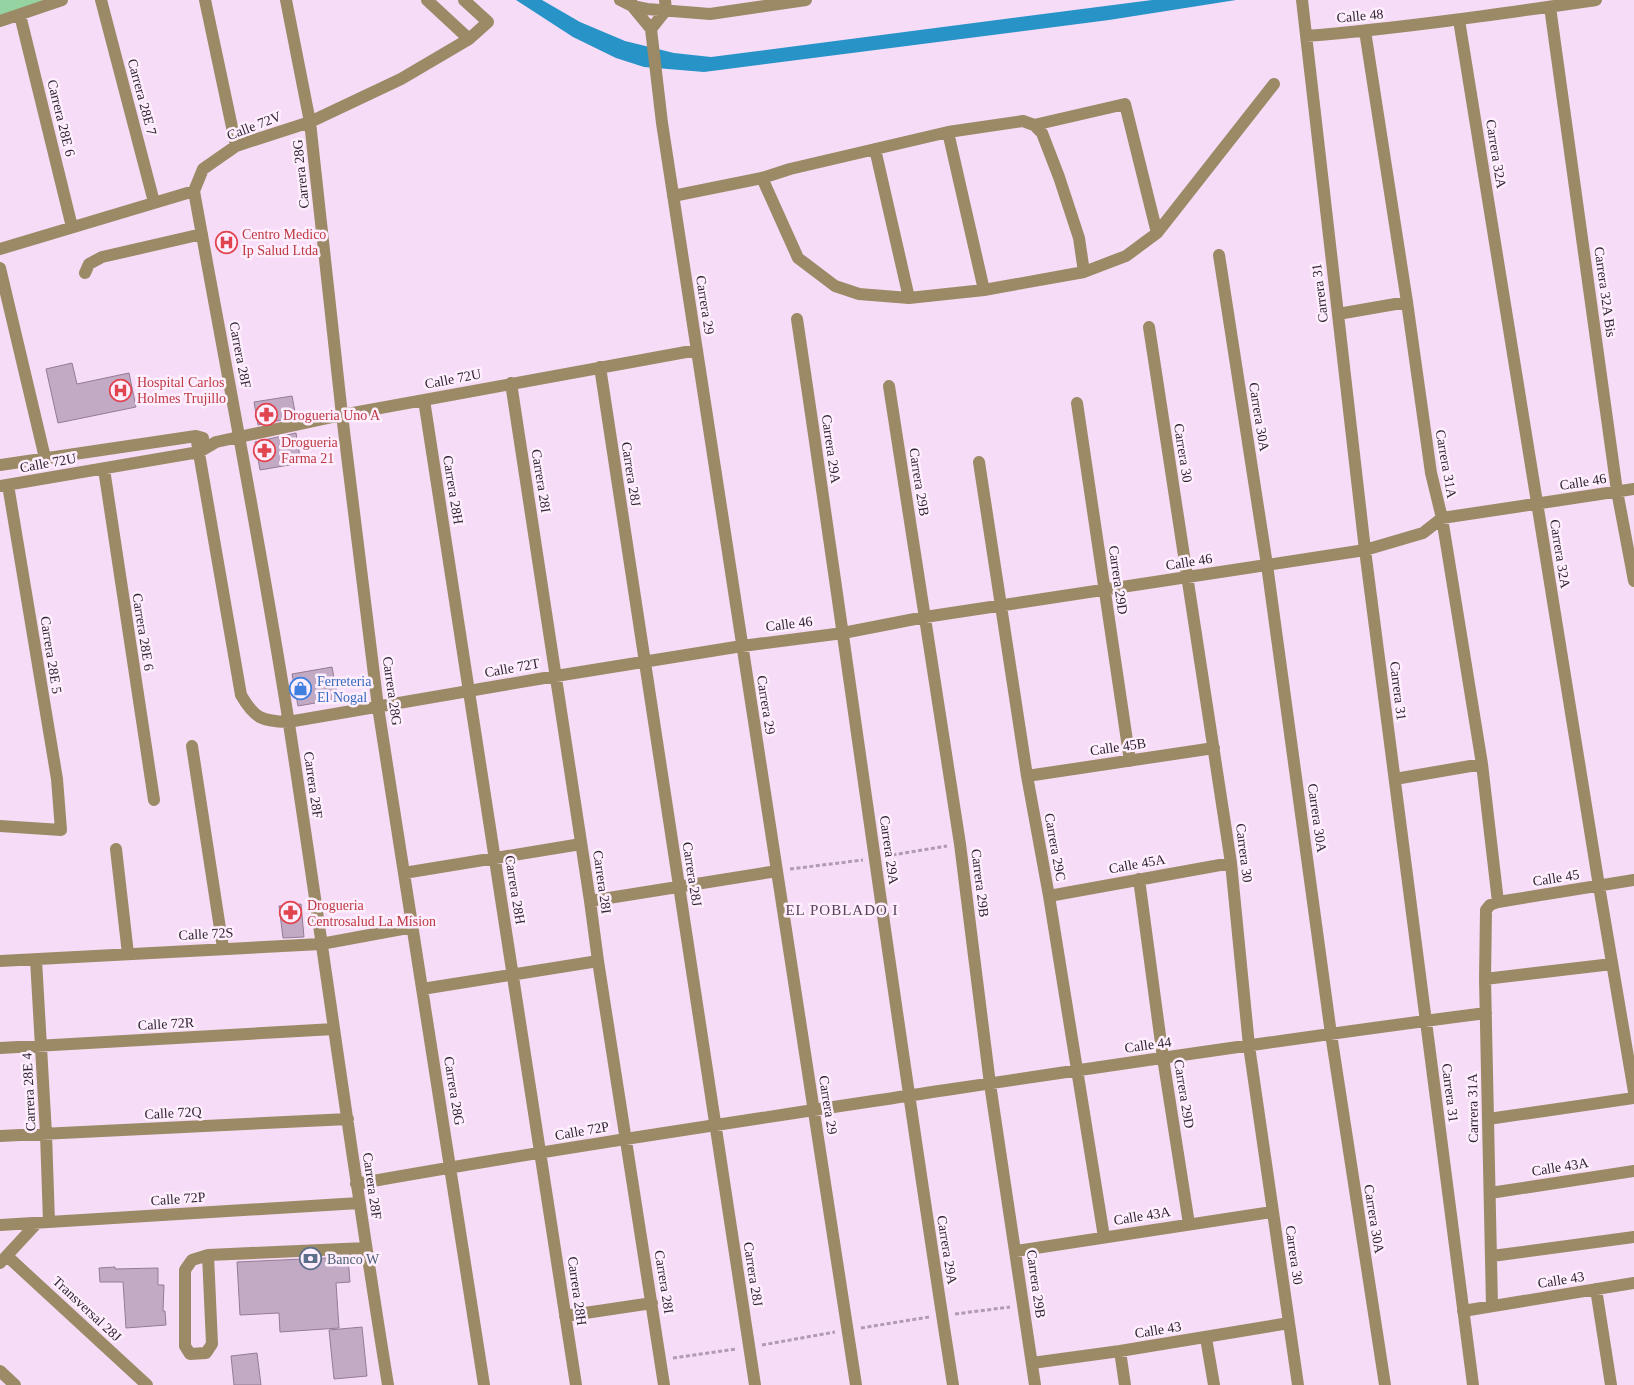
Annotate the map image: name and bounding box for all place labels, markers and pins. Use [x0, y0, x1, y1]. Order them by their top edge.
place label: Centro Medico Ip Salud Ltda [242, 227, 326, 258]
hospital icon: Centro Medico Ip Salud Ltda [214, 230, 238, 254]
place label: Hospital Carlos Holmes Trujillo [137, 375, 226, 406]
hospital icon: Hospital Carlos Holmes Trujillo [109, 378, 133, 402]
pharmacy icon: Drogueria Uno A [255, 403, 279, 427]
place label: Drogueria Uno A [283, 408, 381, 423]
place label: Drogueria Farma 21 [281, 435, 339, 466]
pharmacy icon: Drogueria Farma 21 [253, 438, 277, 462]
place label: Ferreteria El Nogal [317, 674, 372, 705]
shop icon: Ferreteria El Nogal [289, 677, 313, 701]
place label: Drogueria Centrosalud La Mision [307, 898, 436, 929]
pharmacy icon: Drogueria Centrosalud La Mision [279, 901, 303, 925]
bank icon: Banco W [299, 1247, 323, 1271]
place label: Banco W [327, 1252, 380, 1267]

